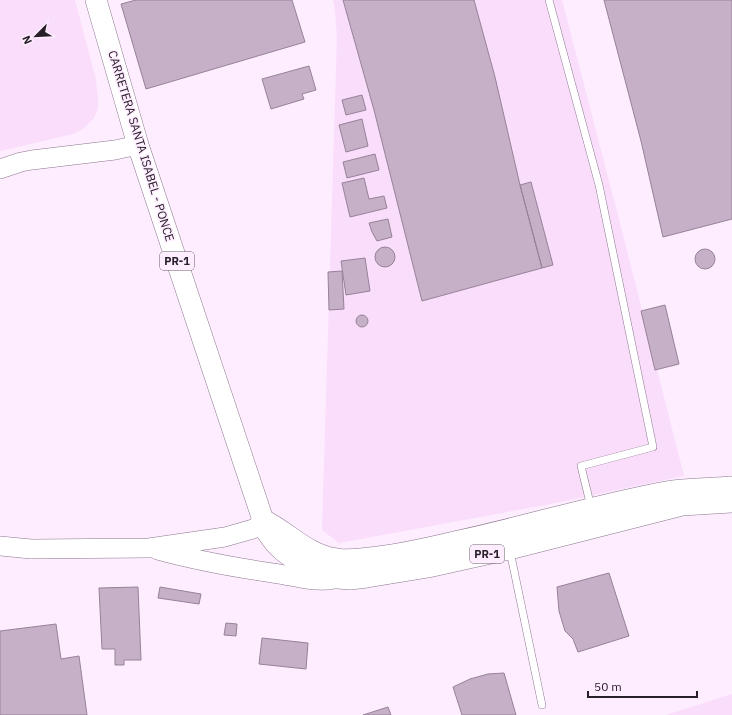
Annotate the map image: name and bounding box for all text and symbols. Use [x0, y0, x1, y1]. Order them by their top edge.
north arrow [16, 16, 56, 56]
text: N [19, 34, 35, 47]
street label: CARRETERA SANTA ISABEL - PONCE [105, 49, 178, 243]
road number: PR-1 [160, 252, 194, 270]
road number: PR-1 [470, 545, 504, 563]
scale bar [588, 673, 697, 699]
text: 50 m [594, 679, 622, 694]

